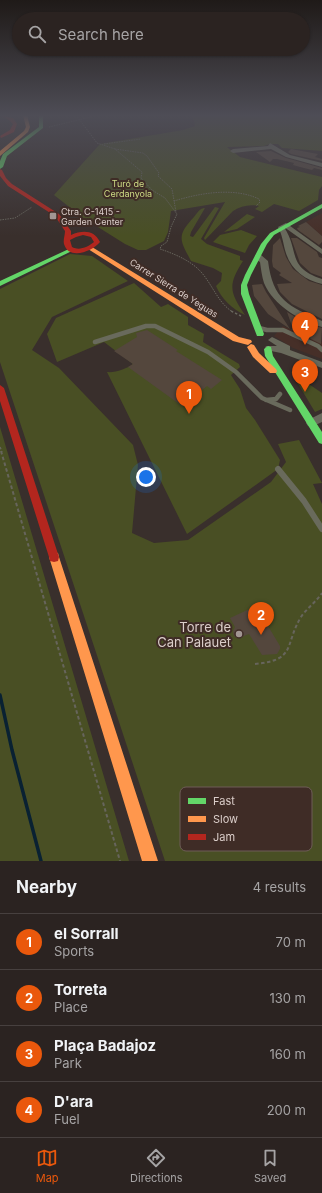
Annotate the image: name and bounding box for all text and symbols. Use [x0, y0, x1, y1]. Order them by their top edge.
search box [12, 12, 310, 56]
icon: search [26, 23, 48, 45]
text: Search here [58, 25, 144, 44]
park label: Turó de Cerdanyola [104, 178, 152, 199]
place label: Ctra. C-1415 - Garden Center [61, 206, 124, 227]
marker: Ctra. C-1415 - Garden Center [48, 211, 58, 221]
street label: Carrer Sierra de Yeguas [128, 256, 220, 320]
pin: 4 [292, 312, 318, 345]
pin: 3 [292, 359, 318, 392]
pin: 1 [176, 381, 202, 414]
your location [136, 467, 156, 487]
pin: 2 [248, 602, 274, 635]
place label: Torre de Can Palauet [157, 619, 231, 650]
marker: Torre de Can Palauet [234, 629, 244, 639]
legend [180, 787, 312, 851]
text: Fast [213, 794, 235, 808]
text: Slow [213, 812, 238, 826]
text: Jam [213, 830, 235, 844]
text: Nearby [16, 877, 77, 897]
text: 4 results [253, 879, 306, 895]
text: el Sorrall [54, 924, 119, 943]
text: 1 [26, 934, 32, 950]
text: 70 m [276, 934, 306, 950]
text: Sports [54, 943, 94, 959]
text: Torreta [54, 980, 107, 999]
text: 2 [25, 990, 33, 1006]
text: 130 m [269, 990, 306, 1006]
text: Place [54, 999, 88, 1015]
text: Plaça Badajoz [54, 1036, 156, 1055]
text: 3 [25, 1046, 33, 1062]
text: 160 m [269, 1046, 306, 1062]
text: Park [54, 1055, 82, 1071]
text: D'ara [54, 1092, 93, 1111]
text: 4 [25, 1102, 33, 1118]
text: 200 m [267, 1102, 306, 1118]
text: Fuel [54, 1111, 80, 1127]
tab: Map [36, 1147, 59, 1185]
tab: Directions [130, 1147, 183, 1185]
tab: Saved [254, 1147, 286, 1185]

